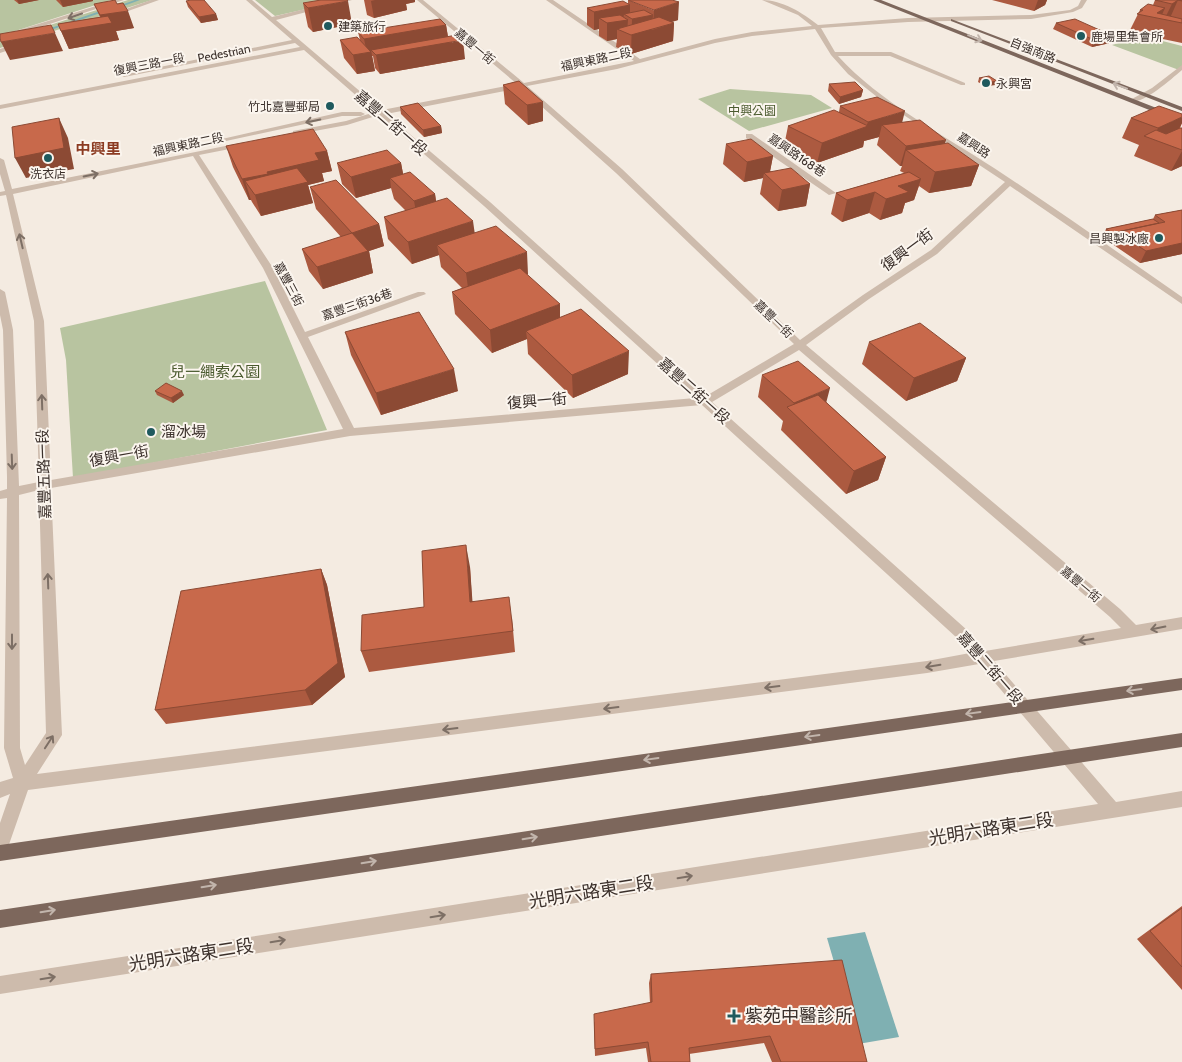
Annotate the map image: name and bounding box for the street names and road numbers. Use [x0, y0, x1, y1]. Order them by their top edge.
street label: 嘉豐一街 [452, 25, 498, 67]
street label: 自強南路 [1008, 34, 1058, 66]
street label: Pedestrian [196, 40, 252, 65]
street label: 福興東路二段 [559, 44, 633, 74]
street label: 復興三路一段 [112, 50, 186, 78]
street label: 嘉豐二街一段 [351, 87, 431, 159]
street label: 福興東路二段 [151, 129, 225, 159]
street label: 嘉興路 [955, 129, 993, 161]
street label: 嘉興路168巷 [765, 130, 829, 180]
street label: 復興一街 [877, 225, 937, 275]
street label: 嘉豐三街 [271, 259, 307, 309]
street label: 嘉豐三街36巷 [320, 285, 394, 323]
street label: 嘉豐一街 [752, 297, 796, 341]
street label: 嘉豐二街一段 [655, 354, 733, 428]
street label: 復興一街 [506, 389, 568, 413]
street label: 嘉豐五路一段 [33, 429, 55, 519]
street label: 復興一街 [88, 442, 150, 470]
street label: 嘉豐一街 [1058, 563, 1104, 605]
street label: 嘉豐二街一段 [954, 628, 1026, 708]
street label: 光明六路東二段 [927, 808, 1055, 850]
street label: 光明六路東二段 [527, 871, 655, 913]
street label: 光明六路東二段 [127, 934, 255, 976]

